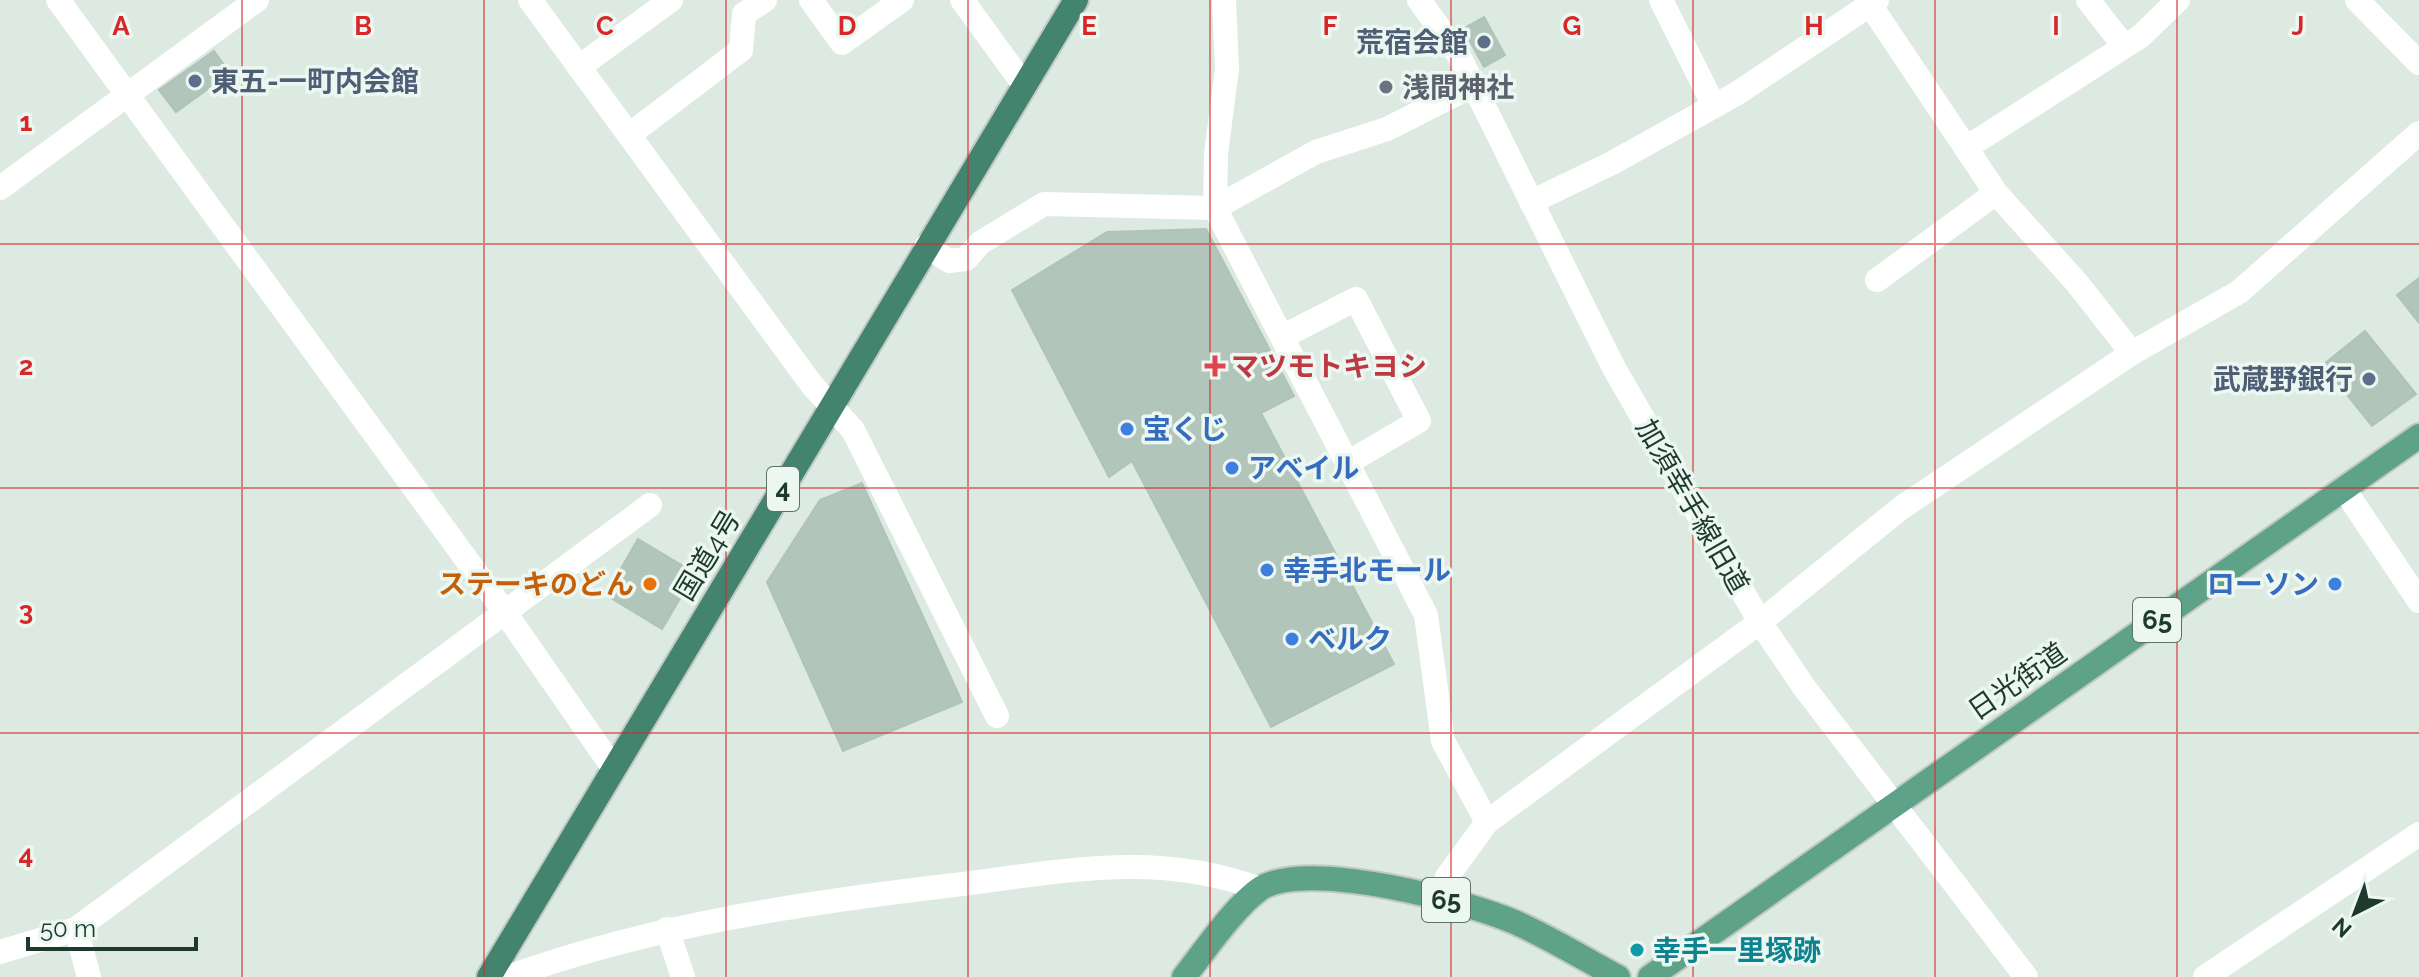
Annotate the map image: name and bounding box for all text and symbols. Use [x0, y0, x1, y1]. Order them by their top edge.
text: A [112, 11, 130, 41]
text: B [354, 11, 372, 41]
text: C [596, 11, 614, 41]
text: D [838, 11, 856, 41]
text: E [1081, 11, 1097, 41]
text: F [1323, 11, 1338, 41]
text: G [1563, 11, 1581, 41]
text: H [1804, 11, 1824, 41]
text: I [2052, 11, 2060, 41]
text: J [2292, 11, 2304, 41]
place label: 荒宿会館 [1356, 26, 1468, 59]
marker: 荒宿会館 [1475, 33, 1493, 51]
place label: 東五-一町内会館 [211, 65, 419, 98]
place label: 浅間神社 [1402, 71, 1514, 104]
marker: 東五-一町内会館 [186, 72, 204, 90]
marker: 浅間神社 [1377, 78, 1395, 96]
text: 1 [20, 107, 33, 137]
place label: マツモトキヨシ [1231, 350, 1427, 383]
text: 2 [19, 351, 33, 381]
marker: マツモトキヨシ [1206, 357, 1224, 375]
place label: 武蔵野銀行 [2213, 363, 2353, 396]
marker: 武蔵野銀行 [2360, 370, 2378, 388]
place label: 宝くじ [1143, 413, 1227, 446]
street label: 加須幸手線旧道 [1629, 413, 1756, 599]
marker: 宝くじ [1118, 420, 1136, 438]
place label: アベイル [1248, 452, 1359, 485]
marker: アベイル [1223, 459, 1241, 477]
road number: 4 [767, 467, 799, 511]
street label: 国道4号 [668, 504, 747, 606]
place label: 幸手北モール [1283, 554, 1451, 587]
marker: 幸手北モール [1258, 561, 1276, 579]
place label: ステーキのどん [438, 568, 634, 601]
place label: ローソン [2207, 568, 2319, 601]
marker: ステーキのどん [641, 575, 659, 593]
marker: ローソン [2326, 575, 2344, 593]
text: 3 [19, 596, 33, 626]
road number: 65 [2133, 598, 2181, 642]
place label: ベルク [1308, 623, 1392, 656]
marker: ベルク [1283, 630, 1301, 648]
street label: 日光街道 [1962, 636, 2073, 727]
text: 4 [19, 840, 33, 870]
north arrow [2315, 873, 2395, 953]
road number: 65 [1422, 878, 1470, 922]
scale bar [28, 901, 196, 951]
text: N [2327, 913, 2357, 943]
text: 50 m [40, 914, 96, 943]
place label: 幸手一里塚跡 [1653, 934, 1821, 967]
marker: 幸手一里塚跡 [1628, 941, 1646, 959]

